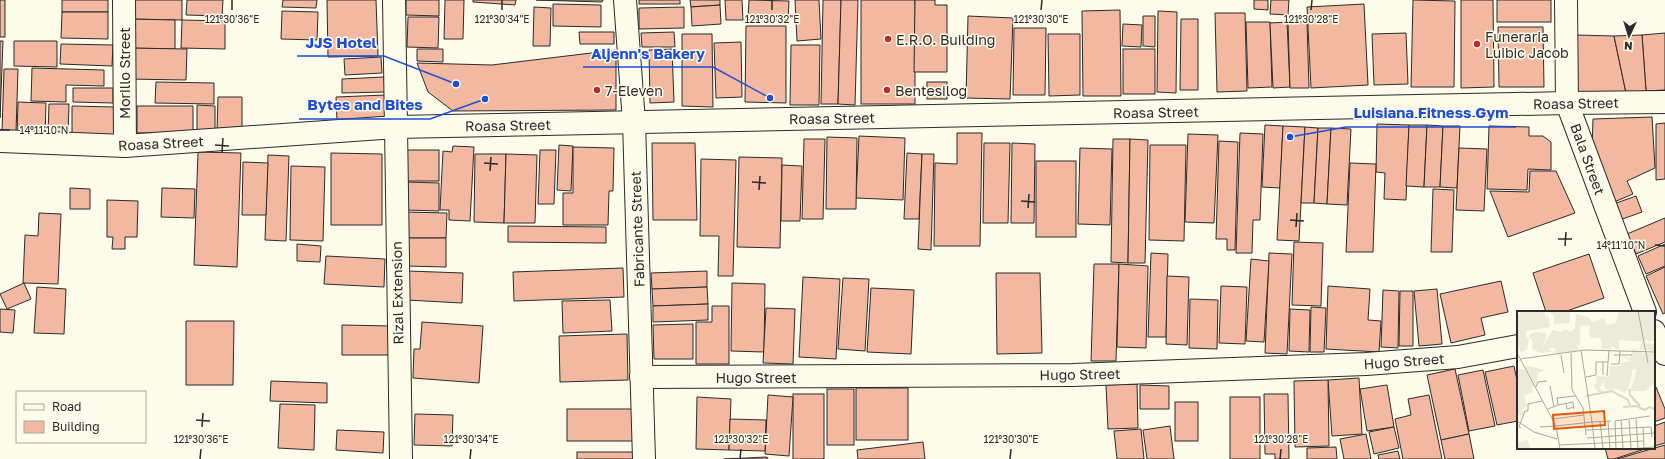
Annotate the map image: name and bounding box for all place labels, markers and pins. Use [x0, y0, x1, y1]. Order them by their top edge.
place label: Funeraria Luibic Jacob [1485, 28, 1569, 61]
callout: JJS Hotel [297, 29, 384, 56]
place label: E.R.O. Building [896, 31, 995, 48]
marker: E.R.O. Building [883, 34, 893, 44]
marker: Funeraria Luibic Jacob [1472, 39, 1482, 49]
callout: Aljenn's Bakery [583, 40, 713, 67]
place label: 7-Eleven [605, 82, 663, 99]
place label: Bentesilog [895, 82, 967, 99]
marker: 7-Eleven [592, 85, 602, 95]
marker: Bentesilog [882, 85, 892, 95]
callout: Bytes and Bites [299, 92, 430, 119]
callout: Luisiana Fitness Gym [1346, 100, 1516, 127]

